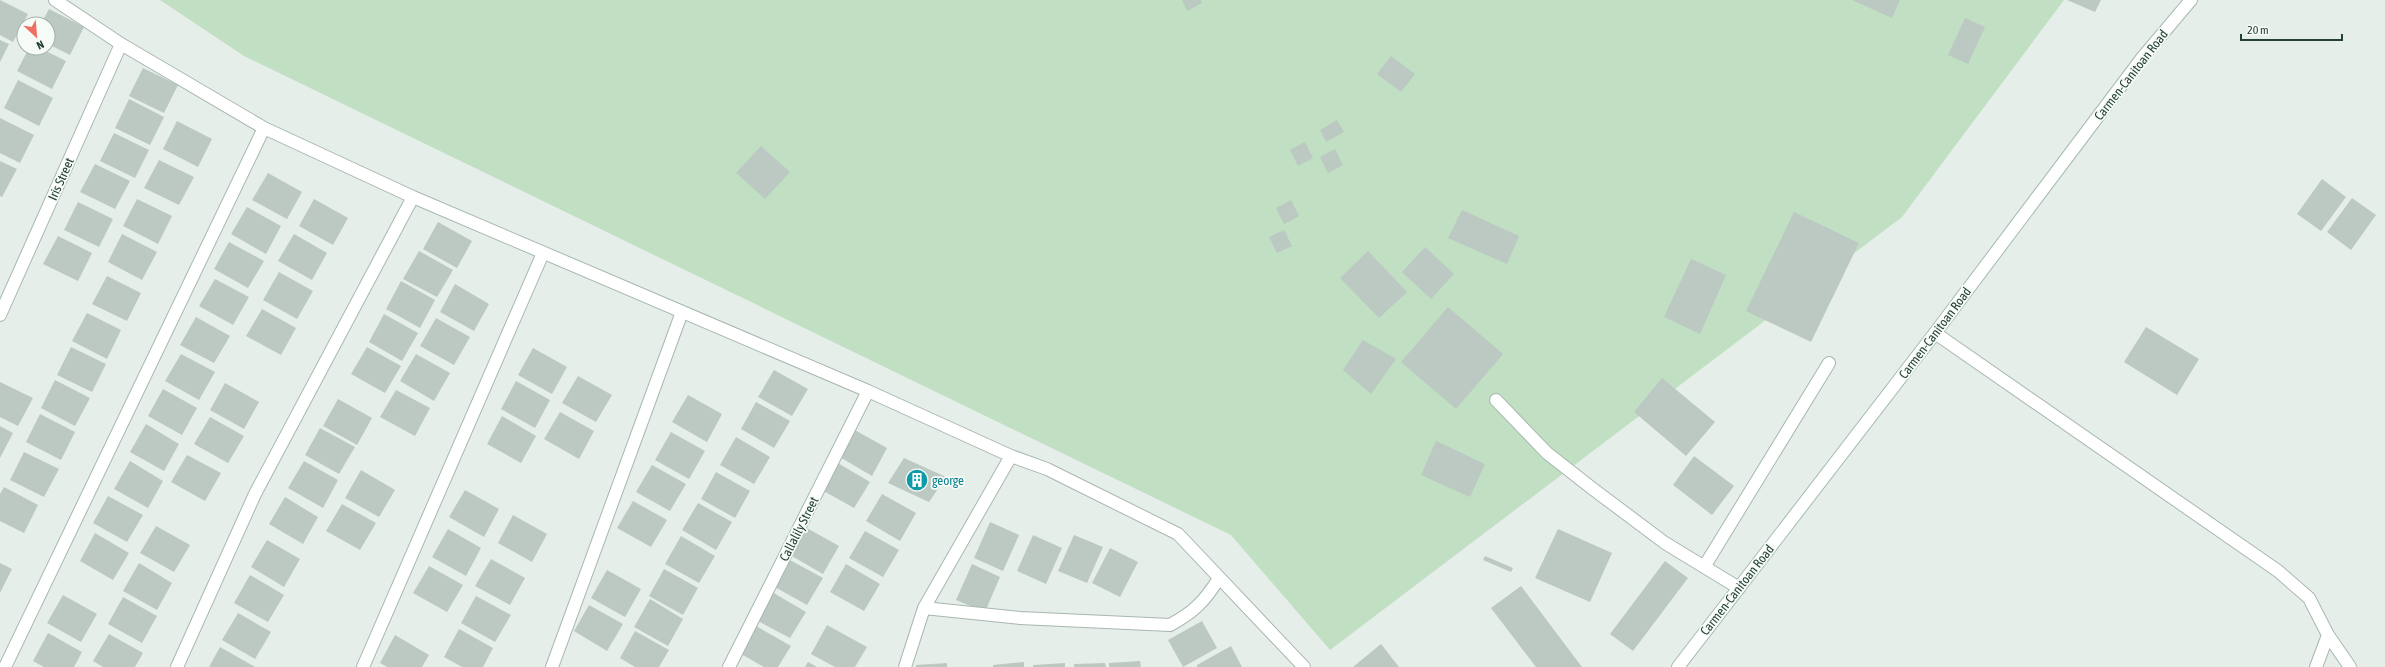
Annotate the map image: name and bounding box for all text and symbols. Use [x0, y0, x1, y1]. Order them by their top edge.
north arrow [16, 16, 56, 56]
scale bar [2241, 16, 2342, 42]
text: 20 m [2247, 23, 2269, 37]
street label: Carmen-Canitoan Road [2091, 27, 2171, 123]
text: N [35, 38, 46, 52]
street label: Iris Street [45, 155, 77, 203]
street label: Carmen-Canitoan Road [1896, 284, 1974, 382]
building icon: george [904, 467, 930, 493]
place label: george [932, 473, 964, 488]
street label: Callalily Street [776, 494, 822, 564]
street label: Carmen-Canitoan Road [1697, 542, 1777, 638]

